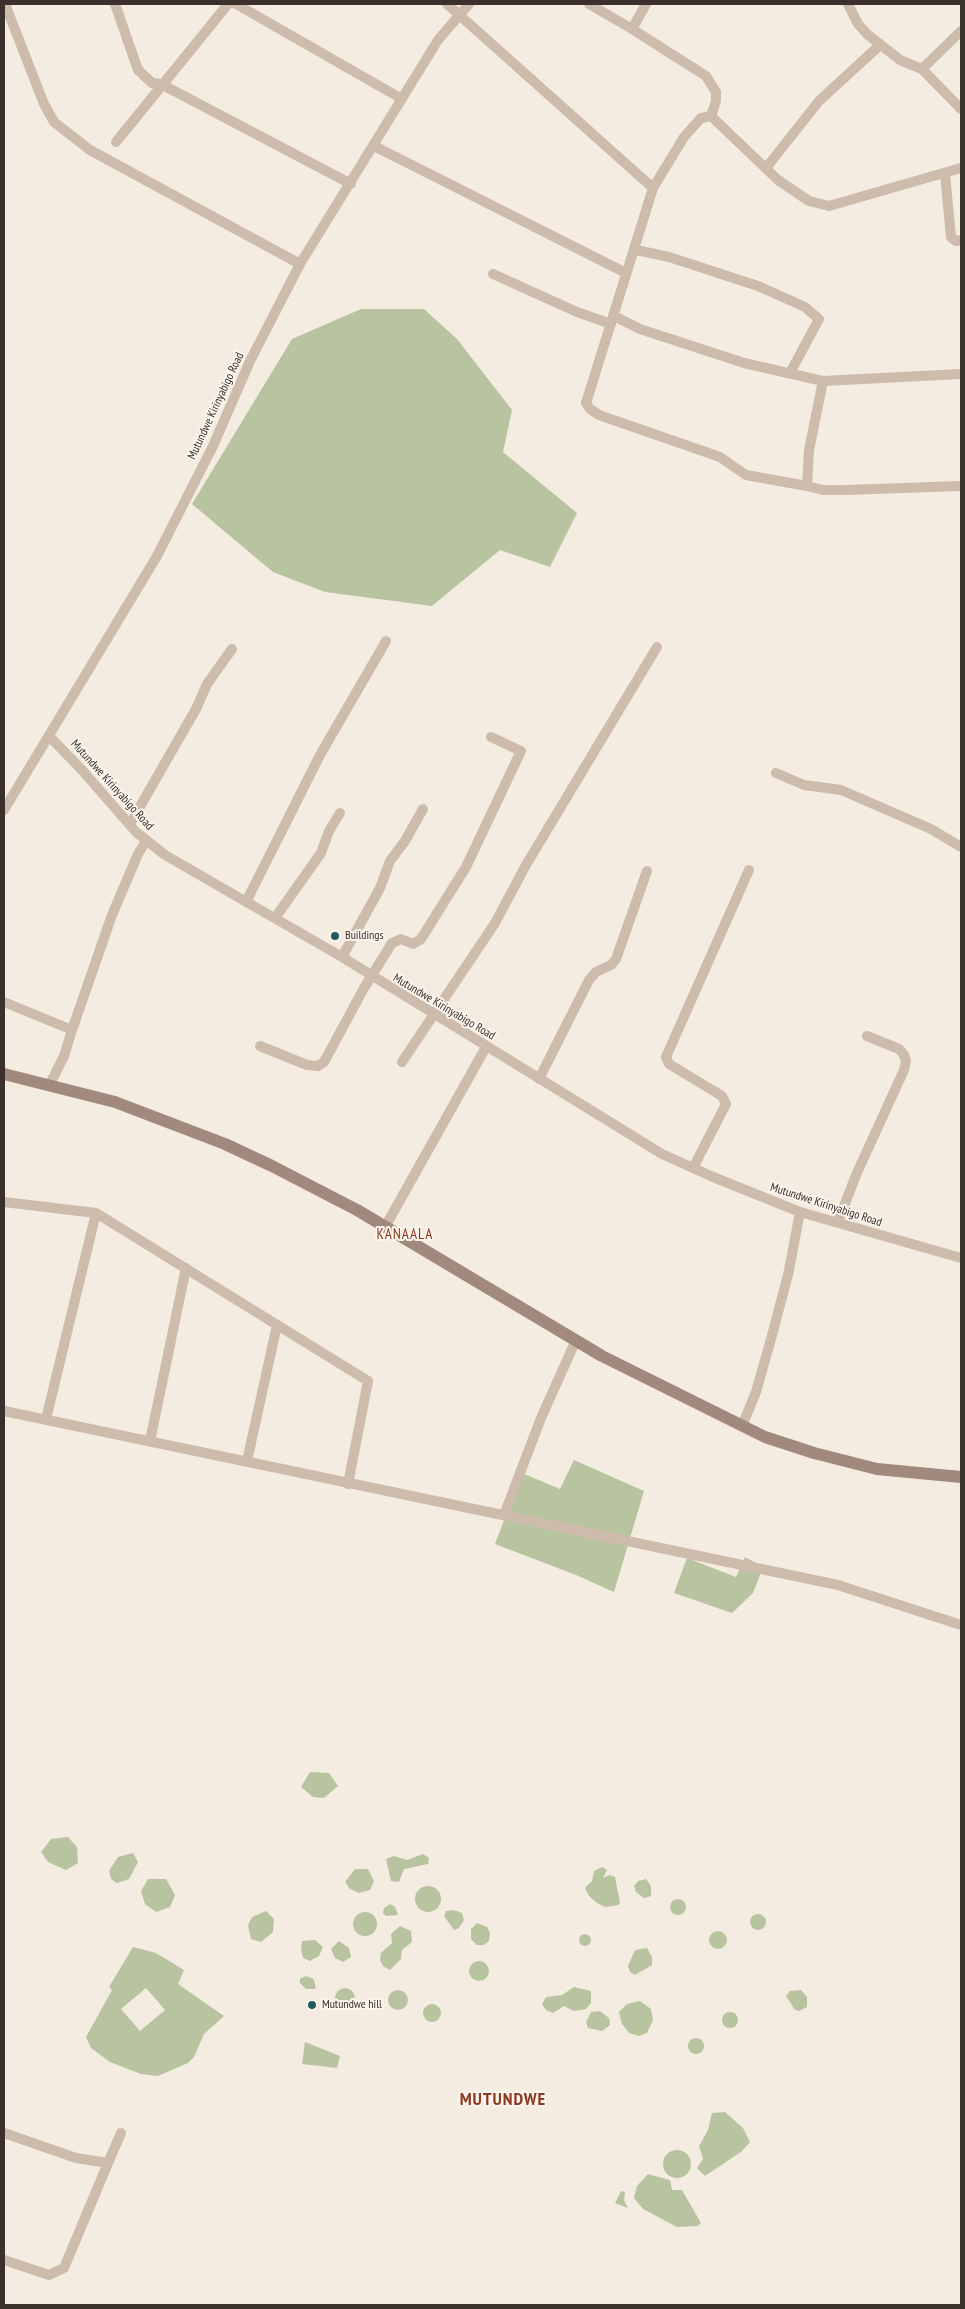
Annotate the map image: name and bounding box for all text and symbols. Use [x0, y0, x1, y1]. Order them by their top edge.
street label: Mutundwe Kirinyabigo Road [185, 350, 247, 462]
street label: Mutundwe Kirinyabigo Road [68, 737, 156, 833]
place label: Buildings [345, 929, 384, 943]
marker: Buildings [329, 930, 341, 942]
street label: Mutundwe Kirinyabigo Road [390, 971, 498, 1043]
street label: Mutundwe Kirinyabigo Road [768, 1180, 884, 1230]
district label: KANAALA [376, 1226, 434, 1244]
place label: Mutundwe hill [322, 1998, 382, 2012]
marker: Mutundwe hill [306, 1999, 318, 2011]
district label: MUTUNDWE [459, 2089, 547, 2111]

